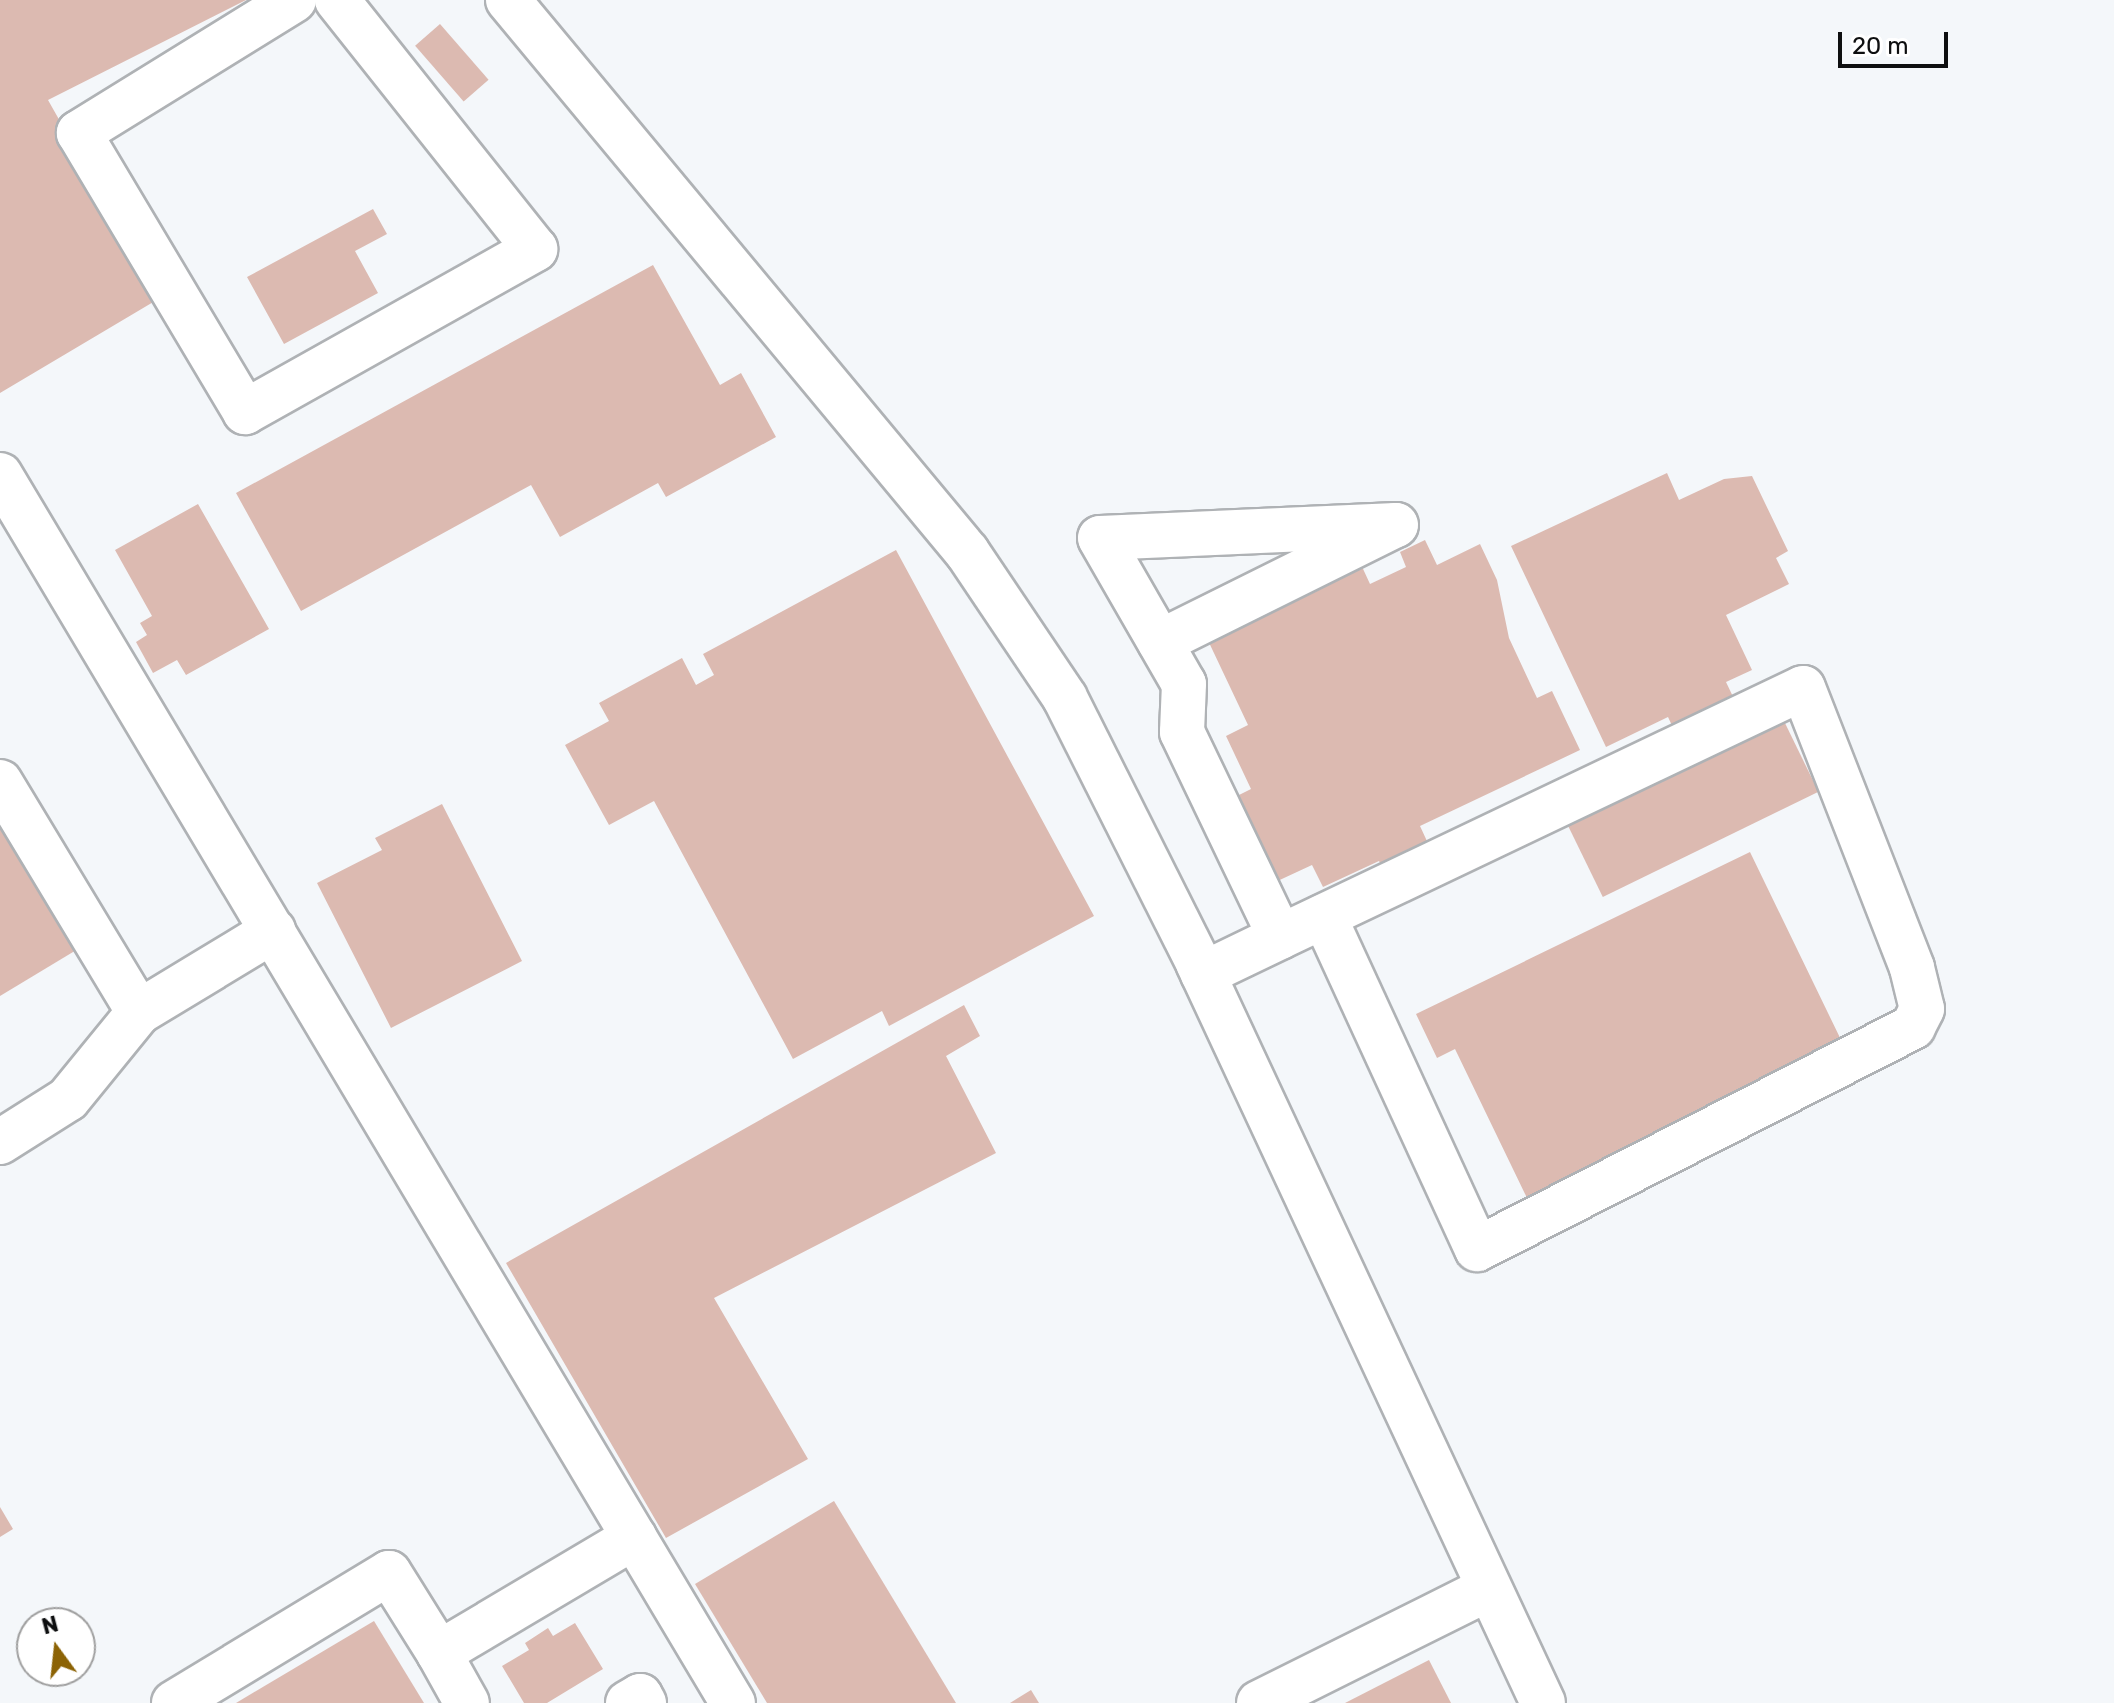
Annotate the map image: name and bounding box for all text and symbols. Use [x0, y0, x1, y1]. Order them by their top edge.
scale bar [1842, 16, 1952, 66]
text: 20 m [1852, 32, 1909, 60]
north arrow [16, 1607, 96, 1687]
text: N [39, 1610, 61, 1640]

